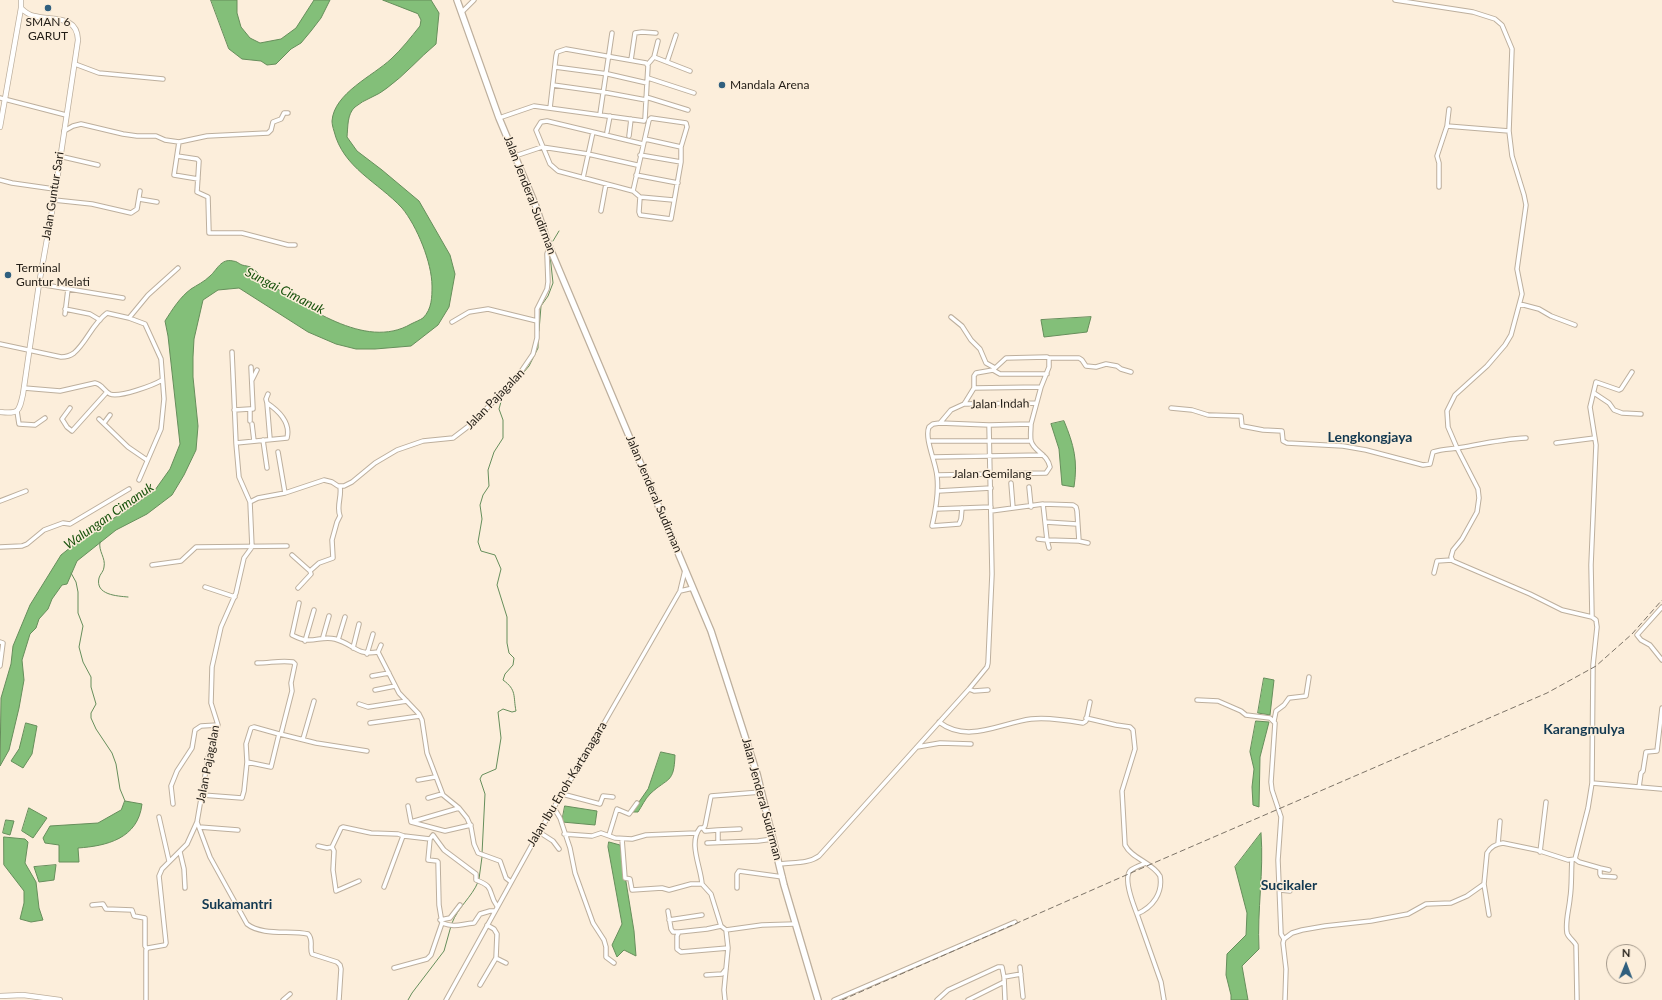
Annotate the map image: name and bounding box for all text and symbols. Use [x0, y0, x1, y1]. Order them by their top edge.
marker: SMAN 6 GARUT [43, 3, 53, 13]
place label: SMAN 6 GARUT [26, 15, 70, 43]
place label: Mandala Arena [730, 78, 809, 92]
marker: Mandala Arena [717, 80, 727, 90]
street label: Jalan Jenderal Sudirman [501, 134, 559, 256]
street label: Jalan Guntur Sari [39, 151, 67, 241]
place label: Terminal Guntur Melati [16, 261, 90, 289]
water label: Sungai Cimanuk [243, 264, 327, 318]
marker: Terminal Guntur Melati [3, 270, 13, 280]
street label: Jalan Pajagalan [462, 366, 528, 432]
street label: Jalan Indah [971, 396, 1029, 412]
district label: Lengkongjaya [1328, 429, 1412, 445]
street label: Jalan Jenderal Sudirman [623, 433, 685, 555]
street label: Jalan Gemilang [953, 467, 1031, 481]
water label: Walungan Cimanuk [61, 479, 157, 553]
street label: Jalan Ibu Enoh Kartanagara [524, 719, 610, 849]
district label: Karangmulya [1543, 721, 1625, 737]
street label: Jalan Pajagalan [193, 724, 223, 804]
street label: Jalan Jenderal Sudirman [739, 736, 785, 862]
district label: Sucikaler [1261, 877, 1317, 893]
district label: Sukamantri [202, 896, 272, 912]
north arrow [1606, 944, 1646, 984]
text: N [1622, 946, 1631, 959]

